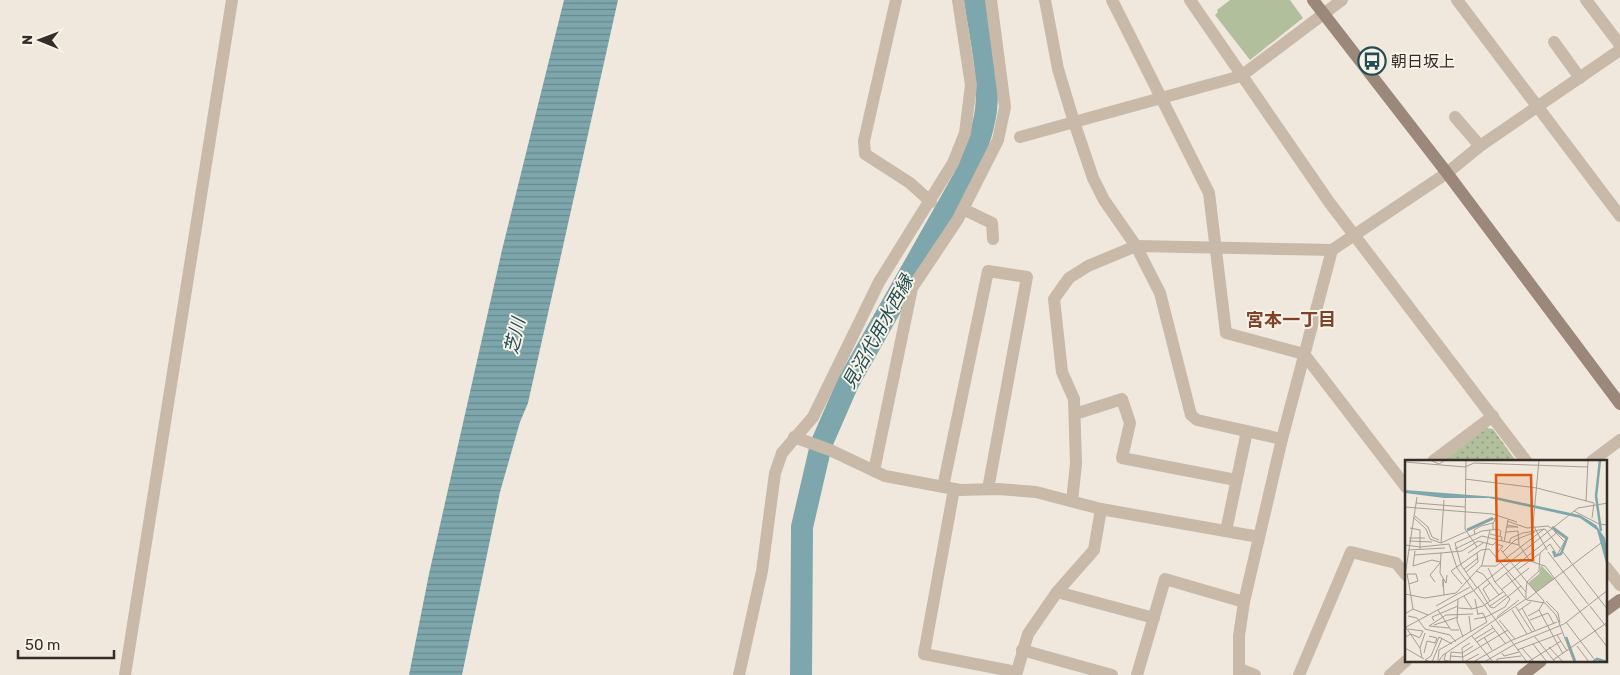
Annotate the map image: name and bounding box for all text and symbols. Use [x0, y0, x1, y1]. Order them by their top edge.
north arrow [15, 15, 65, 65]
text: N [19, 35, 36, 45]
bus stop icon: 朝日坂上 [1357, 46, 1387, 76]
place label: 朝日坂上 [1391, 52, 1455, 71]
water label: 見沼代用水西縁 [838, 270, 919, 392]
district label: 宮本一丁目 [1246, 309, 1336, 331]
water label: 芝川 [500, 314, 530, 356]
inset map [1405, 460, 1608, 662]
scale bar [18, 628, 114, 660]
text: 50 m [25, 636, 60, 654]

